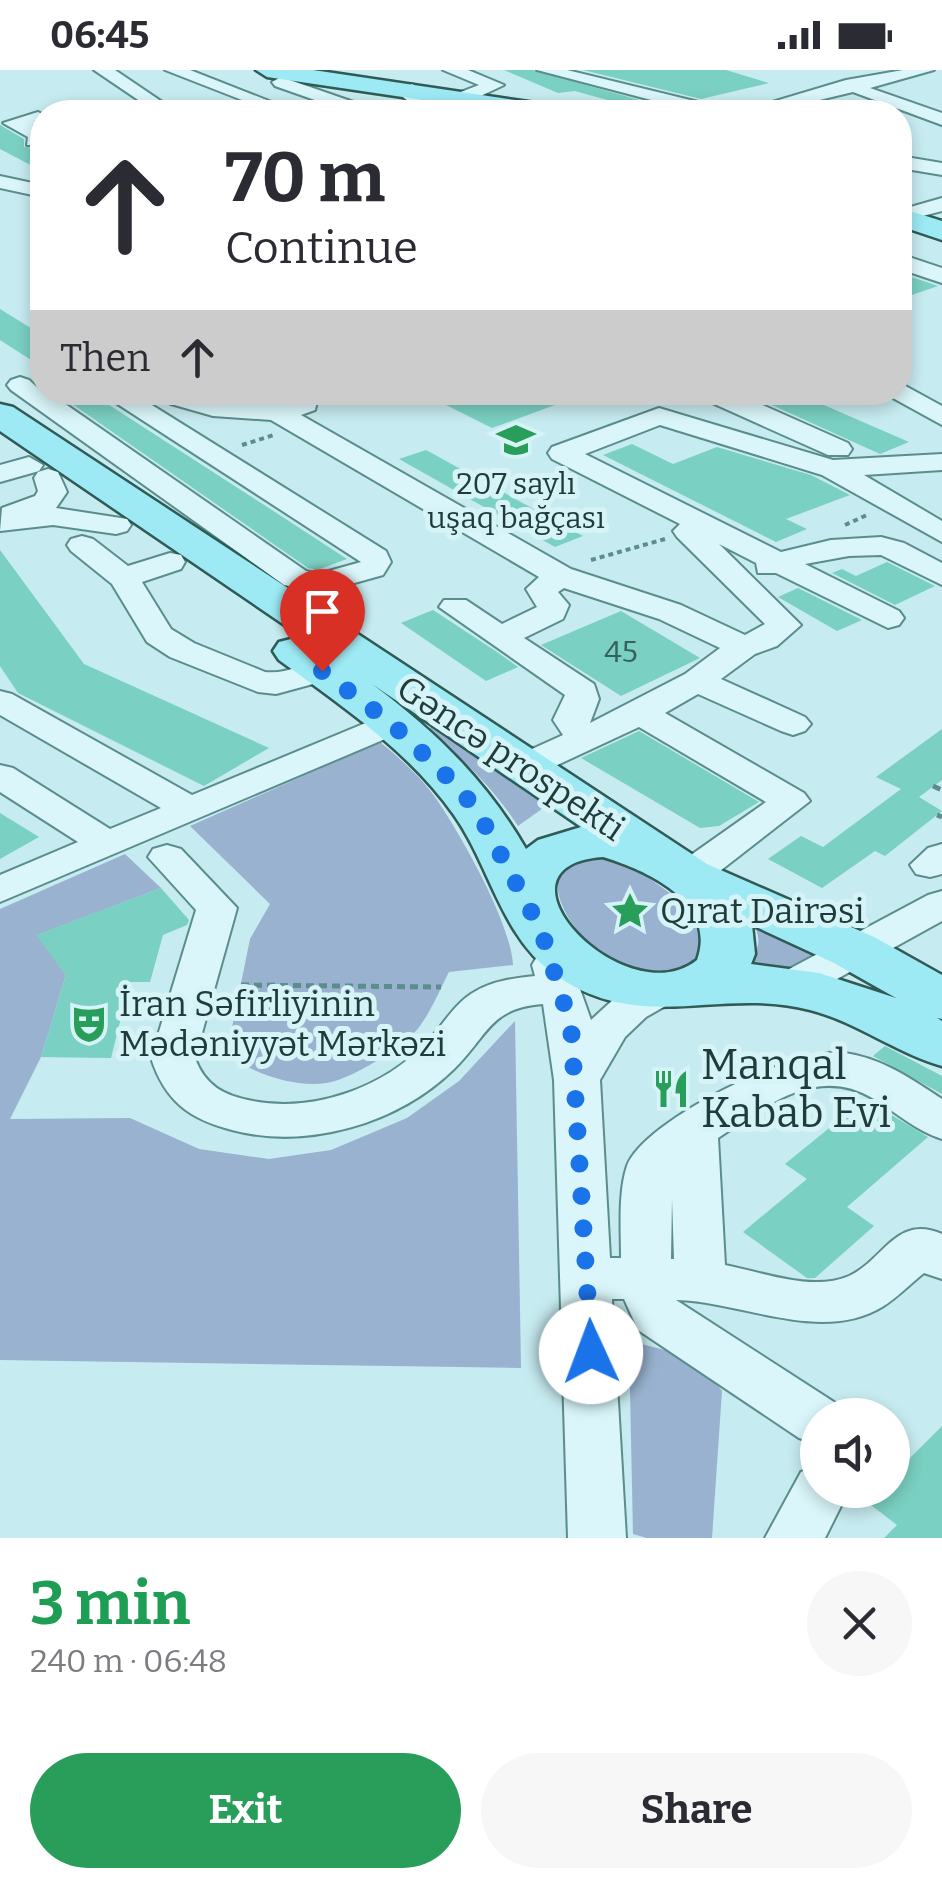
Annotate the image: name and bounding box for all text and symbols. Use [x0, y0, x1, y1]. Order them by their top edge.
text: 06:45 [50, 12, 149, 58]
text: 70 m [225, 136, 385, 220]
icon: ahead [60, 140, 190, 270]
text: Continue [225, 221, 418, 275]
icon: ahead [170, 330, 225, 385]
text: Then [60, 335, 150, 381]
school or university icon: 207 saylı uşaq bağçası [495, 419, 537, 461]
place label: 207 saylı uşaq bağçası [427, 466, 605, 536]
pin [280, 569, 365, 672]
icon: arrive [295, 584, 350, 639]
house number: 45 [604, 634, 638, 670]
street label: Gəncə prospekti [389, 666, 633, 850]
place icon: Qırat Dairəsi [609, 890, 651, 932]
place label: Qırat Dairəsi [660, 890, 865, 932]
place label: İran Səfirliyinin Mədəniyyət Mərkəzi [119, 983, 446, 1065]
theatre icon: İran Səfirliyinin Mədəniyyət Mərkəzi [68, 1003, 110, 1045]
place label: Manqal Kabab Evi [701, 1040, 891, 1138]
restaurant icon: Manqal Kabab Evi [650, 1068, 692, 1110]
position arrow [539, 1300, 643, 1404]
map controls [800, 1398, 910, 1508]
button: sound [800, 1398, 910, 1508]
text: 3 min [30, 1568, 190, 1640]
button: close [807, 1571, 912, 1676]
text: 240 m · 06:48 [30, 1642, 227, 1680]
button: Exit [30, 1753, 461, 1868]
button: Share [481, 1753, 912, 1868]

